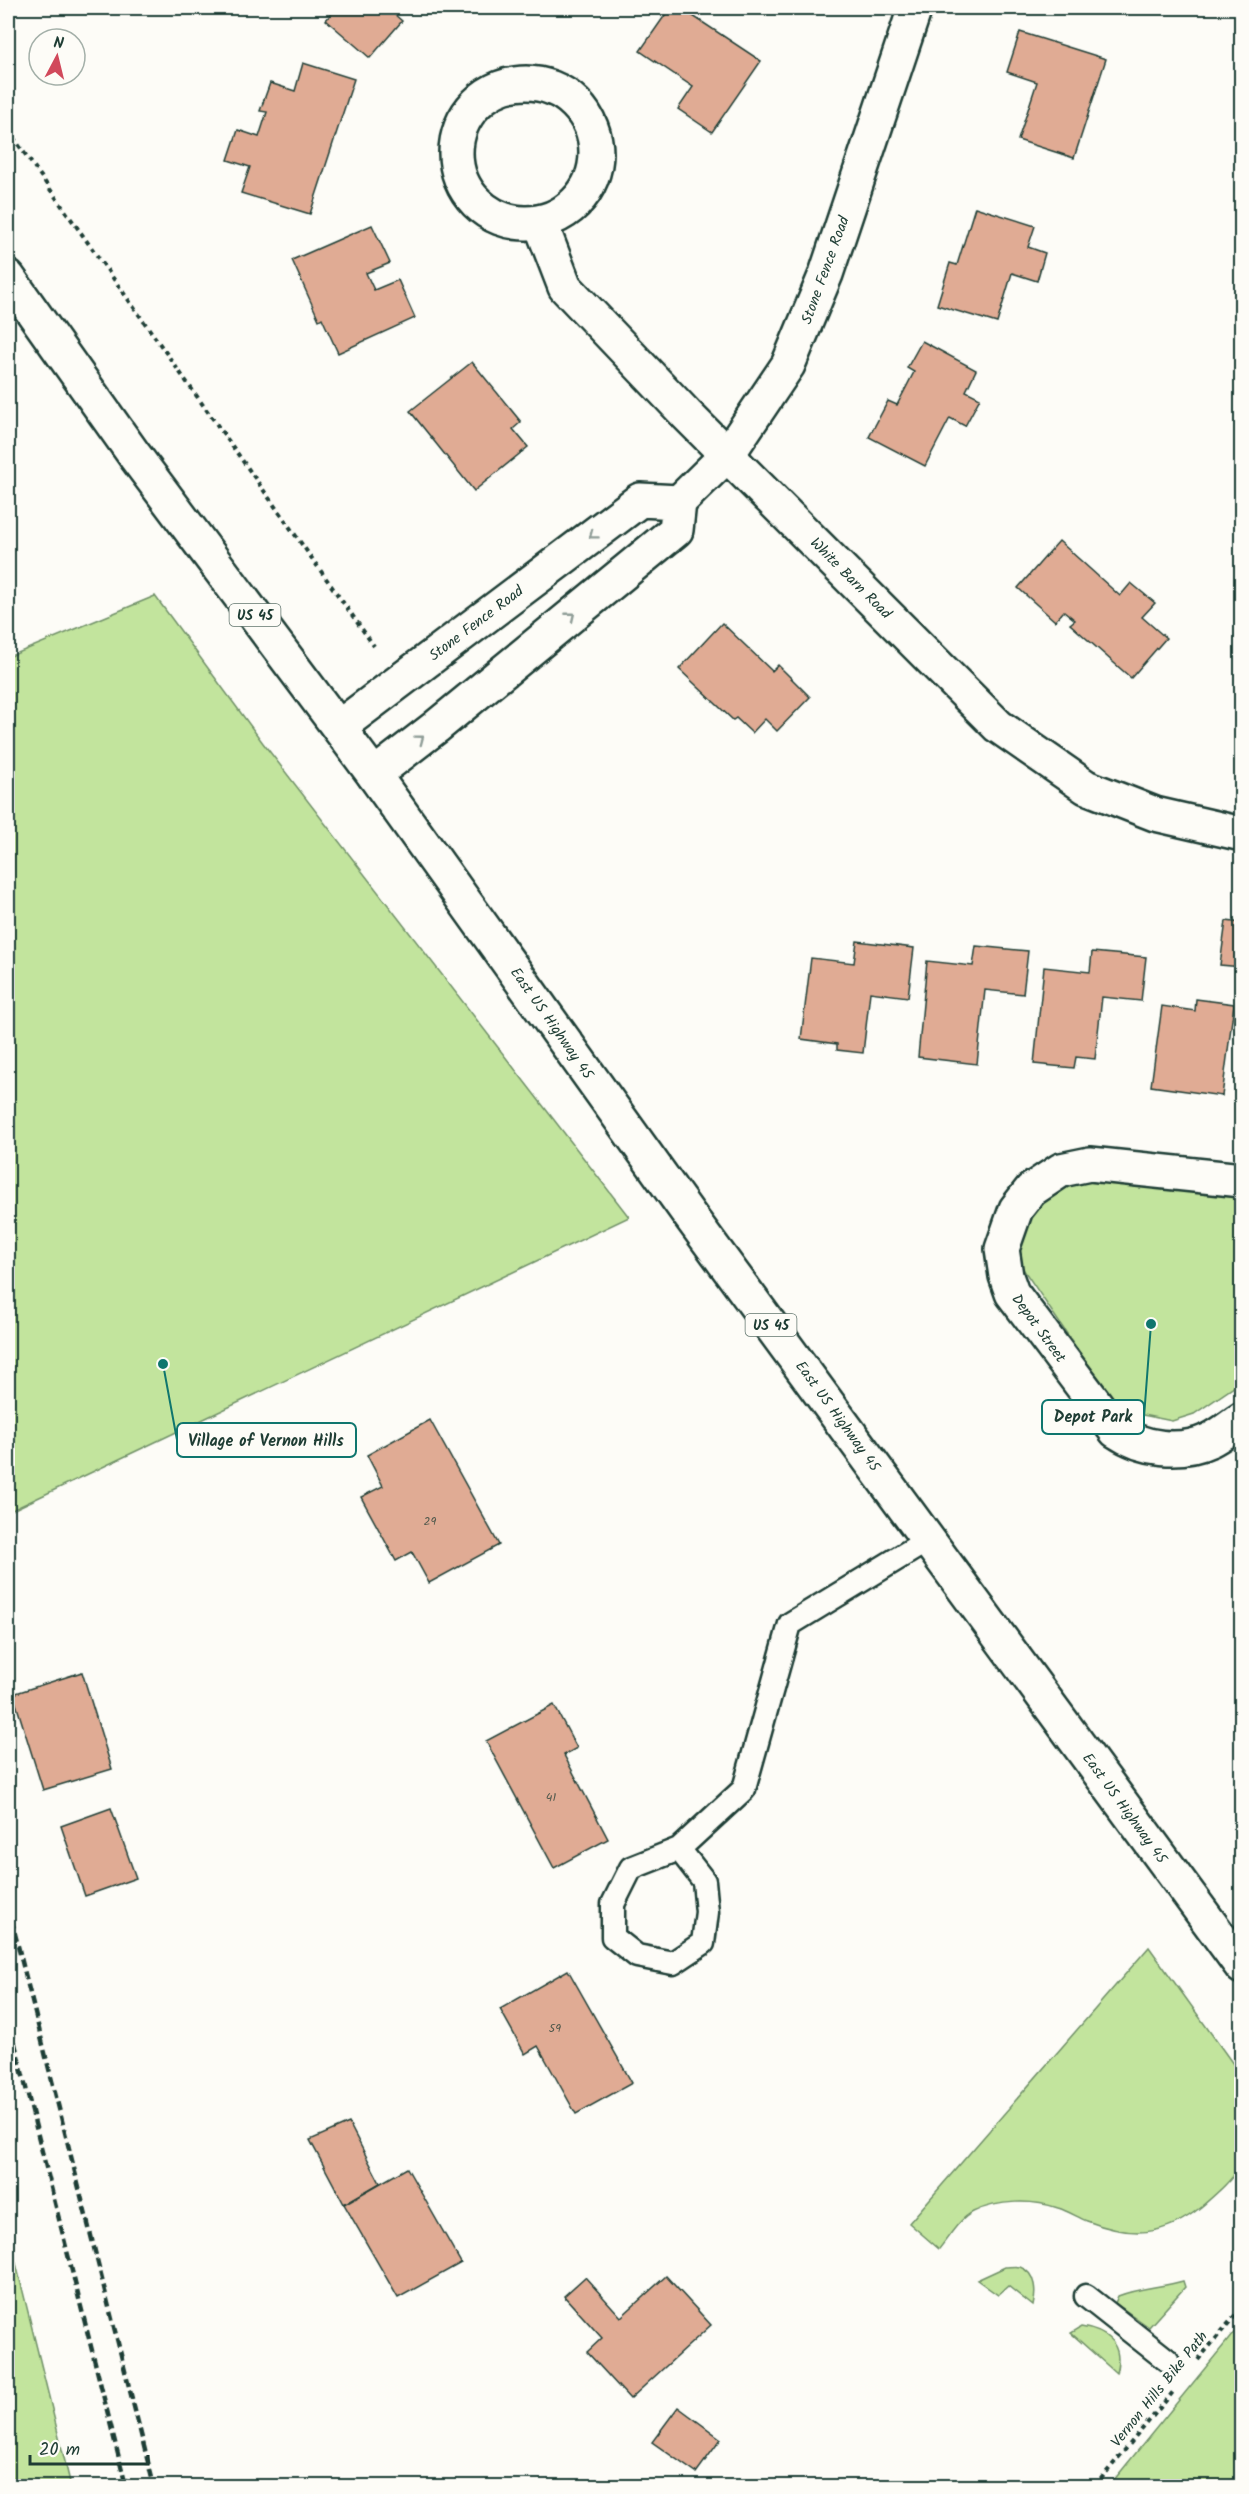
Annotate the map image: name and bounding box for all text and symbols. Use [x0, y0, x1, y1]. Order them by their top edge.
north arrow [27, 27, 87, 87]
text: N [52, 31, 65, 57]
street label: Stone Fence Road [795, 212, 857, 328]
one-way arrow [589, 528, 600, 539]
street label: White Barn Road [804, 532, 897, 626]
street label: Stone Fence Road [424, 580, 530, 668]
road number: US 45 [230, 604, 280, 626]
one-way arrow [565, 612, 576, 623]
one-way arrow [414, 735, 425, 746]
street label: East US Highway 45 [503, 963, 599, 1085]
street label: Depot Street [1005, 1289, 1072, 1368]
road number: US 45 [746, 1314, 796, 1336]
street label: East US Highway 45 [789, 1356, 886, 1478]
callout: Depot Park [1042, 1400, 1144, 1434]
text: Depot Park [1054, 1405, 1133, 1430]
callout: Village of Vernon Hills [177, 1423, 356, 1457]
text: Village of Vernon Hills [188, 1429, 344, 1454]
house number: 29 [424, 1512, 437, 1531]
street label: East US Highway 45 [1076, 1748, 1173, 1870]
house number: 41 [546, 1788, 556, 1807]
house number: 59 [549, 2019, 561, 2038]
street label: Vernon Hills Bike Path [1105, 2326, 1214, 2453]
scale bar [30, 2428, 148, 2466]
text: 20 m [39, 2436, 80, 2465]

